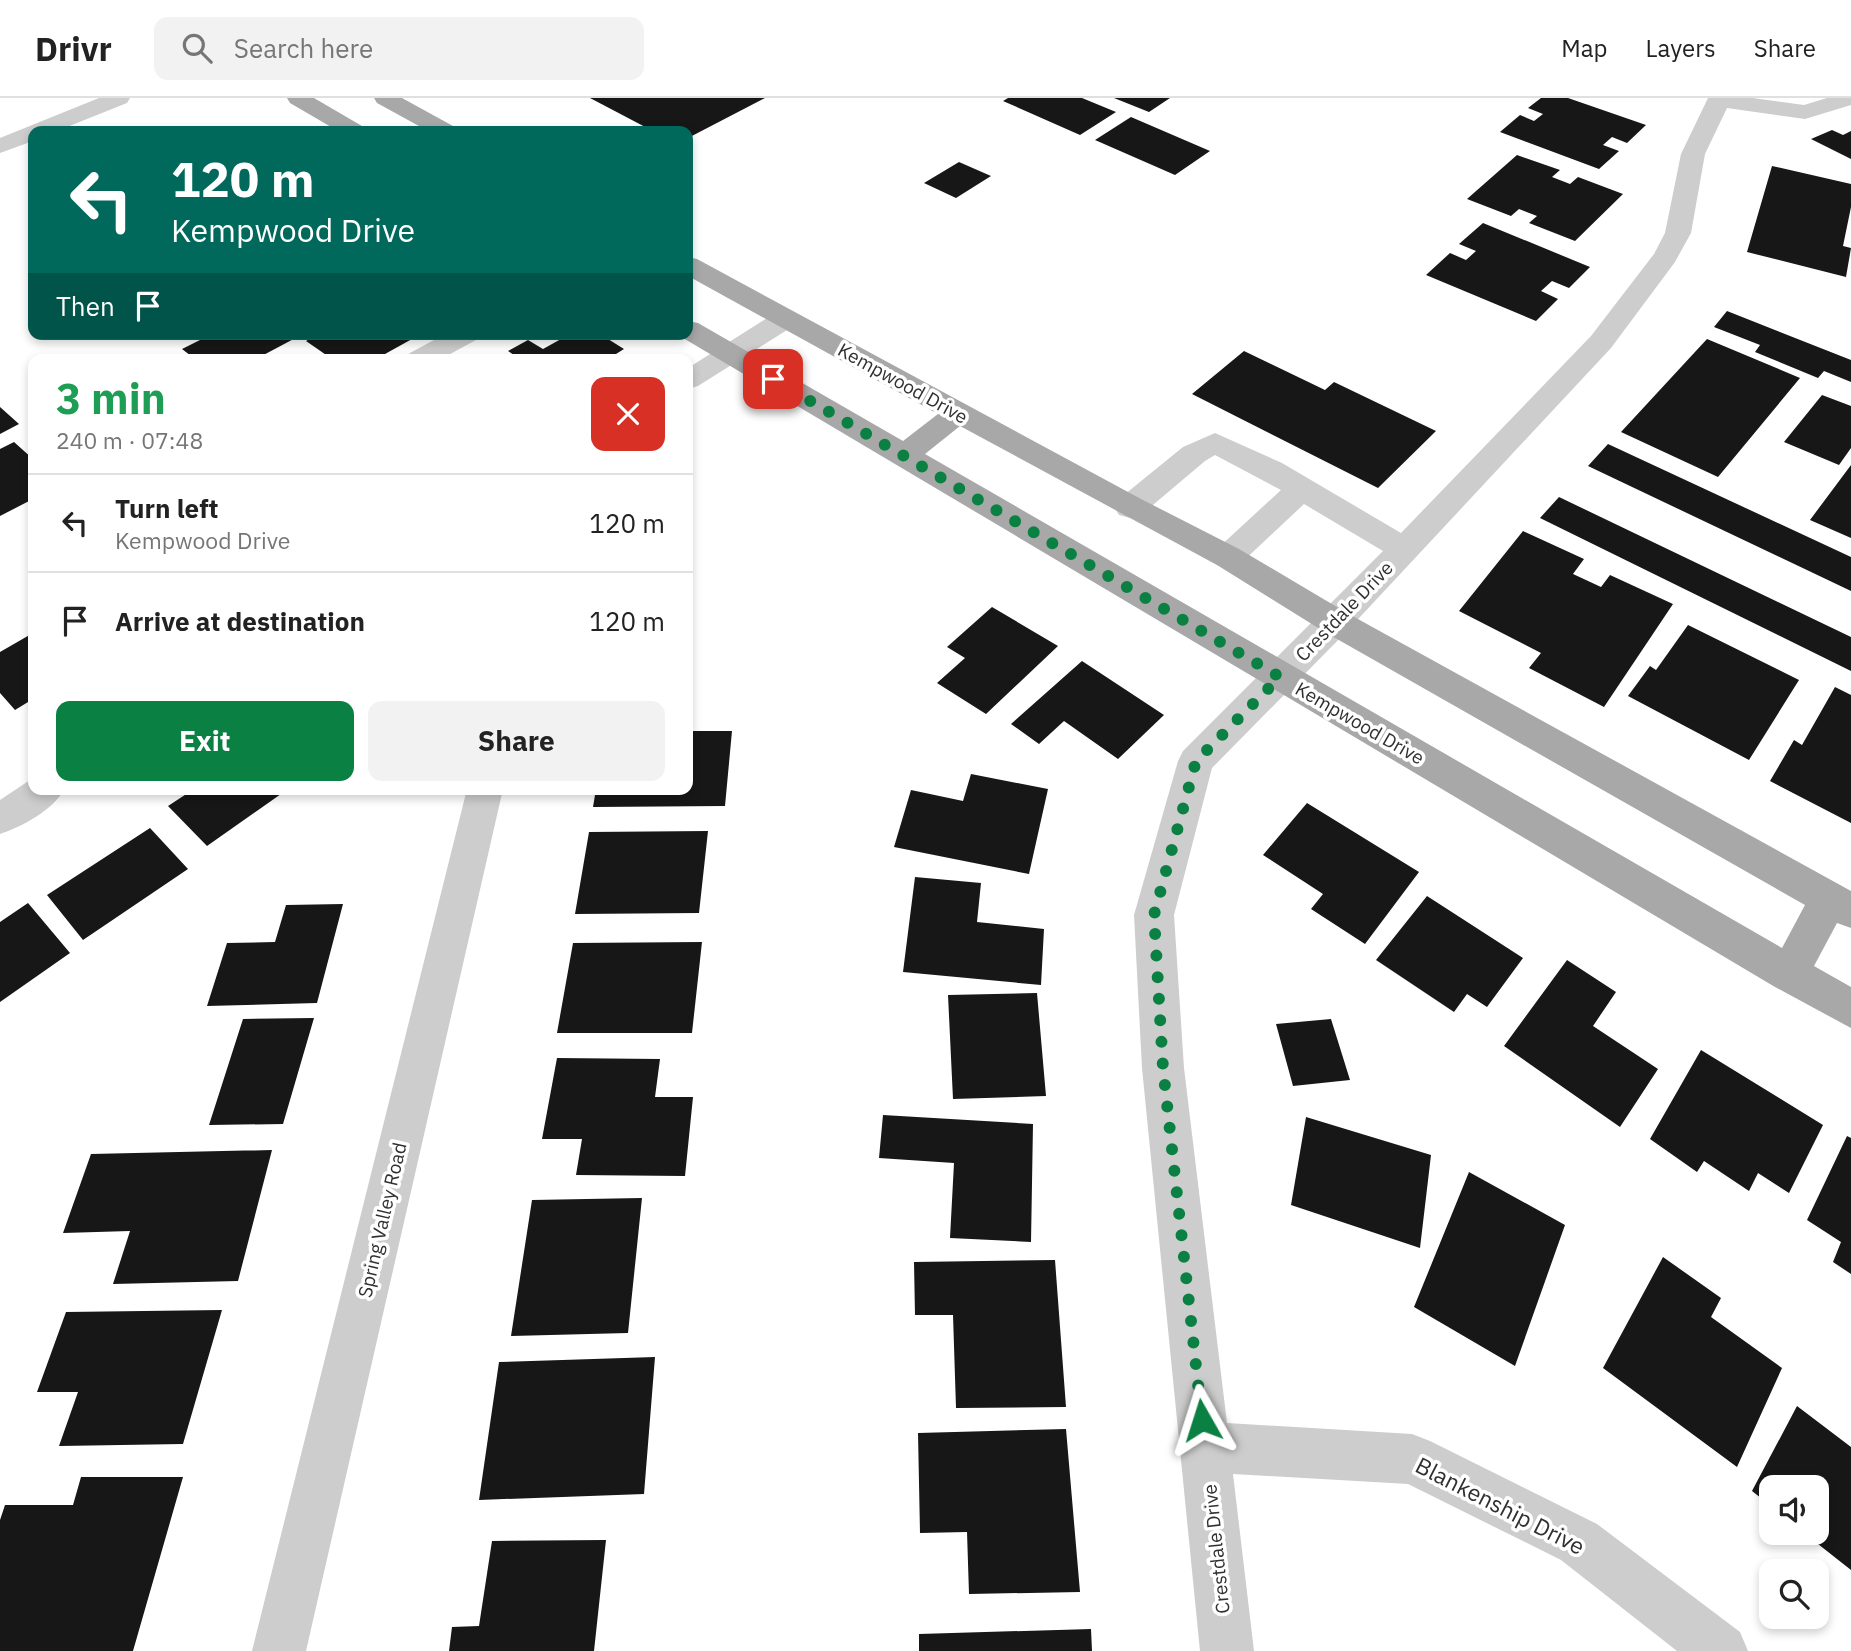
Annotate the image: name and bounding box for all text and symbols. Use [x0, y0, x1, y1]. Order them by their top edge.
search box [154, 17, 644, 80]
text: Drivr [35, 27, 112, 70]
icon: search [178, 29, 216, 67]
text: Search here [234, 31, 373, 65]
text: Map [1561, 32, 1608, 64]
text: Layers [1646, 32, 1716, 64]
text: Share [1754, 32, 1816, 64]
text: 120 m [171, 147, 315, 210]
icon: left [56, 154, 147, 245]
text: Kempwood Drive [171, 209, 415, 251]
icon: arrive [129, 287, 167, 325]
text: Then [56, 289, 115, 323]
street label: Kempwood Drive [834, 337, 972, 429]
pin [743, 349, 803, 409]
icon: arrive [754, 360, 792, 398]
text: 3 min [56, 371, 166, 426]
button: close [591, 377, 665, 451]
text: 240 m · 07:48 [56, 425, 203, 455]
text: Turn left [115, 491, 218, 525]
icon: left [56, 504, 94, 542]
text: 120 m [589, 506, 665, 540]
text: Kempwood Drive [115, 525, 290, 555]
street label: Crestdale Drive [1290, 556, 1398, 666]
icon: arrive [56, 602, 94, 640]
text: Arrive at destination [115, 604, 365, 638]
text: 120 m [589, 604, 665, 638]
street label: Kempwood Drive [1291, 676, 1429, 770]
button: Exit [56, 701, 354, 781]
button: Share [368, 701, 665, 781]
street label: Spring Valley Road [352, 1140, 412, 1300]
position arrow [1165, 1383, 1239, 1457]
street label: Blankenship Drive [1411, 1449, 1590, 1561]
map controls [1759, 1475, 1829, 1629]
button: sound [1759, 1475, 1829, 1545]
street label: Crestdale Drive [1197, 1483, 1235, 1615]
button: search [1759, 1559, 1829, 1629]

